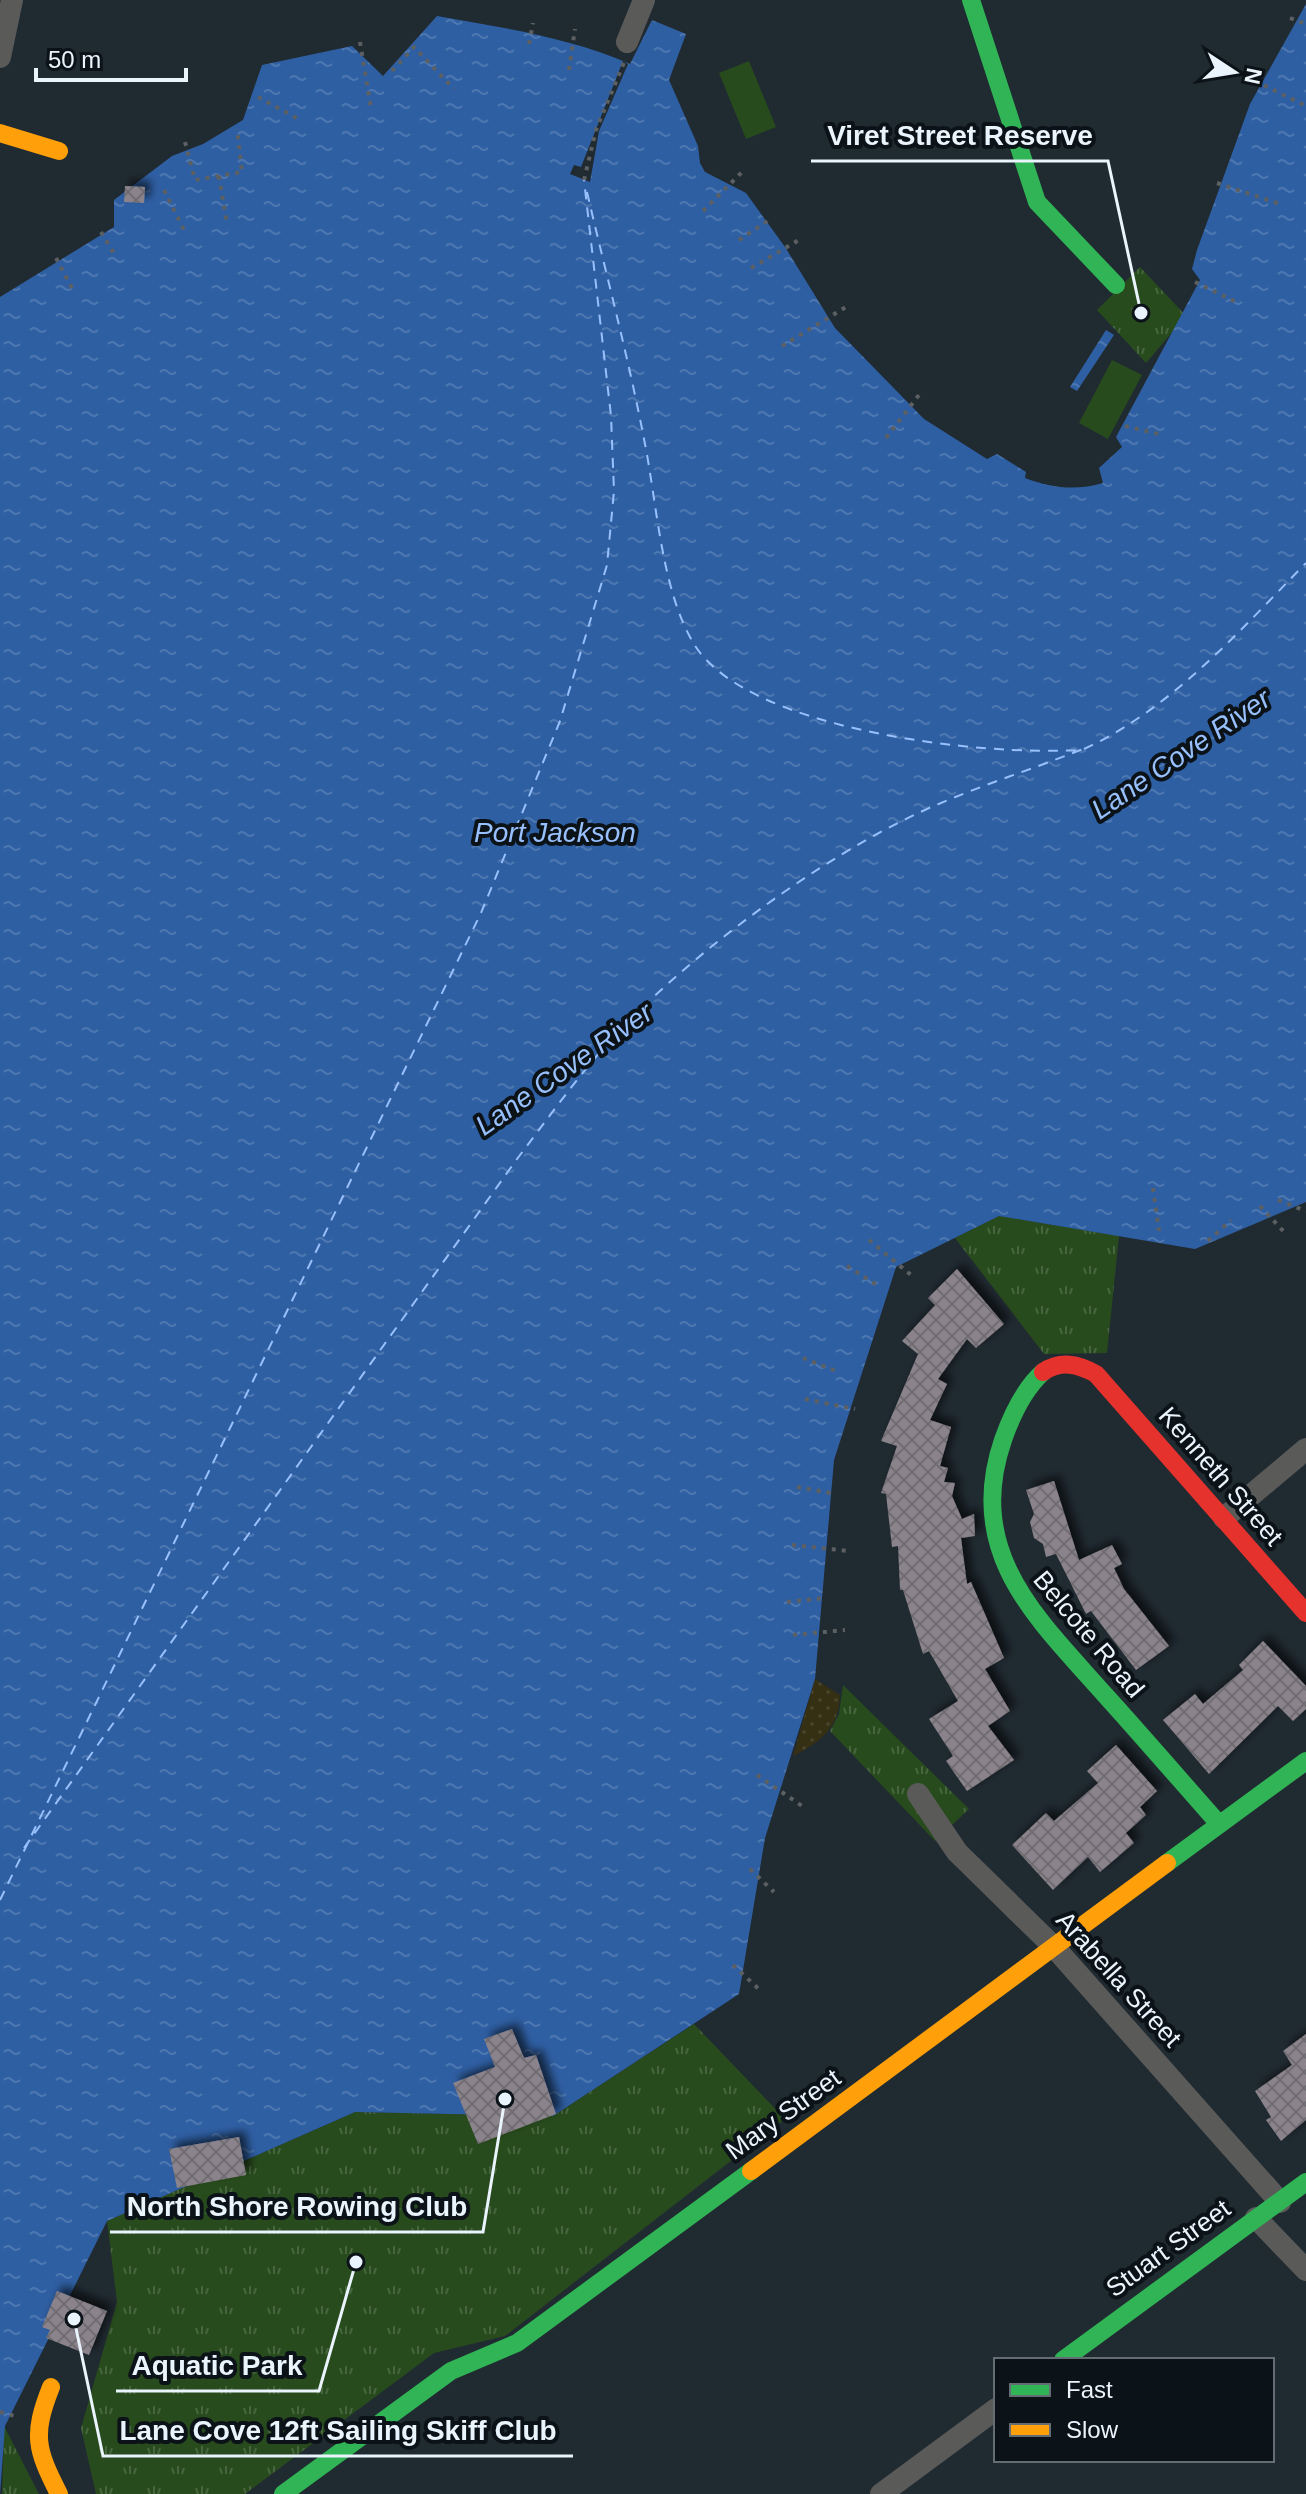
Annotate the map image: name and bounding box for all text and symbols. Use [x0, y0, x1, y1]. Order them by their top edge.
scale bar [36, 32, 186, 82]
north arrow [1194, 32, 1274, 112]
text: 50 m [48, 46, 101, 73]
text: N [1239, 66, 1267, 86]
callout: Viret Street Reserve [811, 109, 1108, 161]
text: Viret Street Reserve [827, 120, 1093, 151]
water label: Lane Cove River [1086, 682, 1278, 825]
water label: Port Jackson [474, 817, 636, 848]
water label: Lane Cove River [470, 996, 660, 1142]
street label: Kenneth Street [1153, 1401, 1290, 1552]
street label: Belcote Road [1027, 1565, 1151, 1703]
street label: Arabella Street [1050, 1905, 1188, 2054]
street label: Mary Street [720, 2062, 847, 2166]
callout: North Shore Rowing Club [110, 2180, 483, 2232]
text: North Shore Rowing Club [127, 2191, 467, 2222]
street label: Stuart Street [1100, 2193, 1236, 2303]
callout: Aquatic Park [116, 2339, 319, 2391]
text: Aquatic Park [131, 2350, 303, 2381]
legend [994, 2358, 1274, 2462]
text: Fast [1066, 2376, 1113, 2403]
callout: Lane Cove 12ft Sailing Skiff Club [103, 2404, 573, 2456]
text: Lane Cove 12ft Sailing Skiff Club [119, 2415, 557, 2446]
text: Slow [1066, 2416, 1119, 2443]

